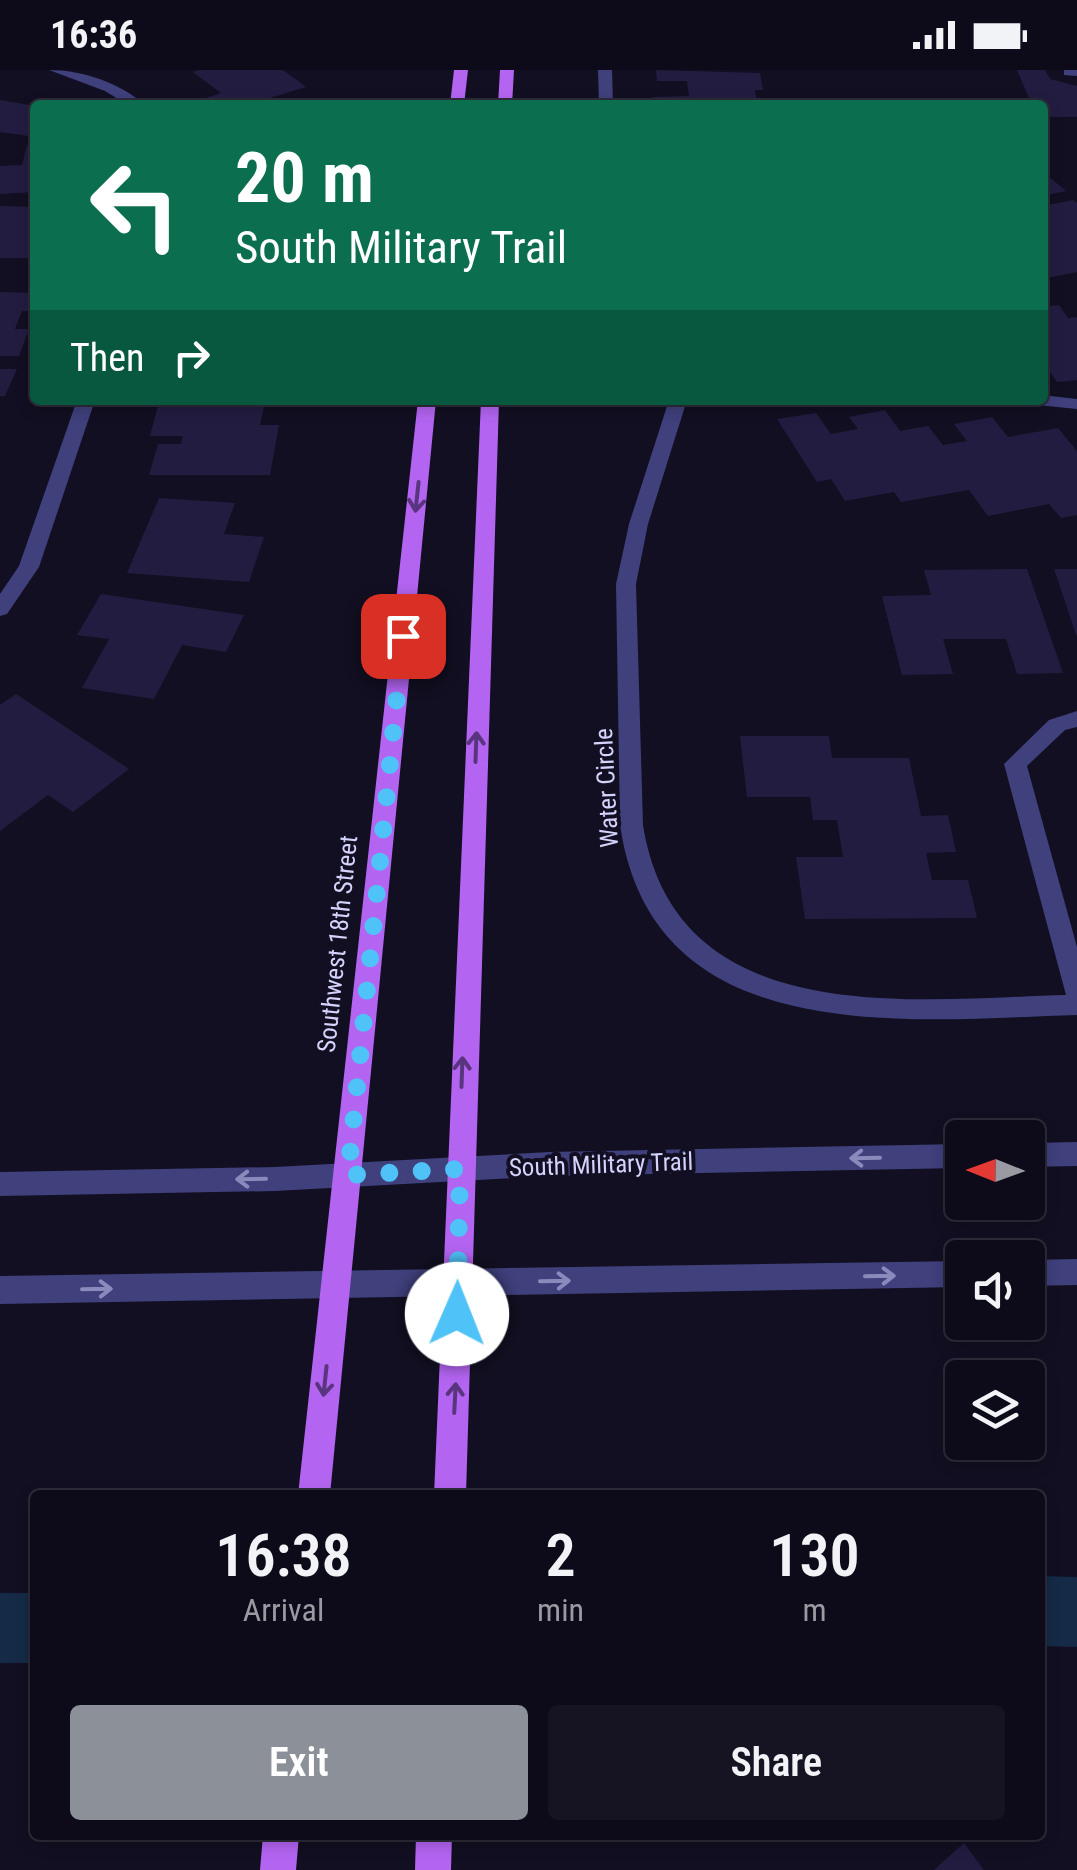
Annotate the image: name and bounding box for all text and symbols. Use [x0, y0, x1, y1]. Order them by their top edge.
text: 16:36 [50, 13, 137, 57]
text: 20 m [235, 137, 374, 219]
icon: left [70, 140, 200, 270]
text: South Military Trail [235, 221, 567, 274]
icon: right [164, 330, 219, 385]
text: Then [70, 336, 144, 380]
one-way arrow [407, 480, 426, 513]
pin [361, 594, 446, 679]
icon: arrive [376, 609, 431, 664]
street label: Water Circle [589, 728, 624, 848]
one-way arrow [466, 731, 485, 764]
street label: Southwest 18th Street [312, 834, 363, 1054]
one-way arrow [453, 1056, 472, 1088]
north arrow [945, 1120, 1045, 1220]
map controls [945, 1120, 1045, 1460]
street label: South Military Trail [508, 1147, 694, 1182]
one-way arrow [850, 1148, 882, 1168]
one-way arrow [235, 1170, 267, 1189]
button: sound [945, 1240, 1045, 1340]
position arrow [405, 1262, 509, 1366]
one-way arrow [863, 1266, 895, 1285]
one-way arrow [538, 1272, 570, 1291]
one-way arrow [81, 1279, 113, 1298]
button: layers [945, 1360, 1045, 1460]
one-way arrow [316, 1365, 335, 1397]
one-way arrow [445, 1382, 464, 1414]
text: 16:38 [215, 1520, 352, 1591]
text: 2 [545, 1520, 576, 1591]
text: 130 [769, 1520, 860, 1591]
text: Arrival [243, 1591, 324, 1629]
text: min [537, 1591, 584, 1629]
text: m [802, 1591, 827, 1629]
button: Exit [70, 1705, 528, 1820]
button: Share [548, 1705, 1005, 1820]

